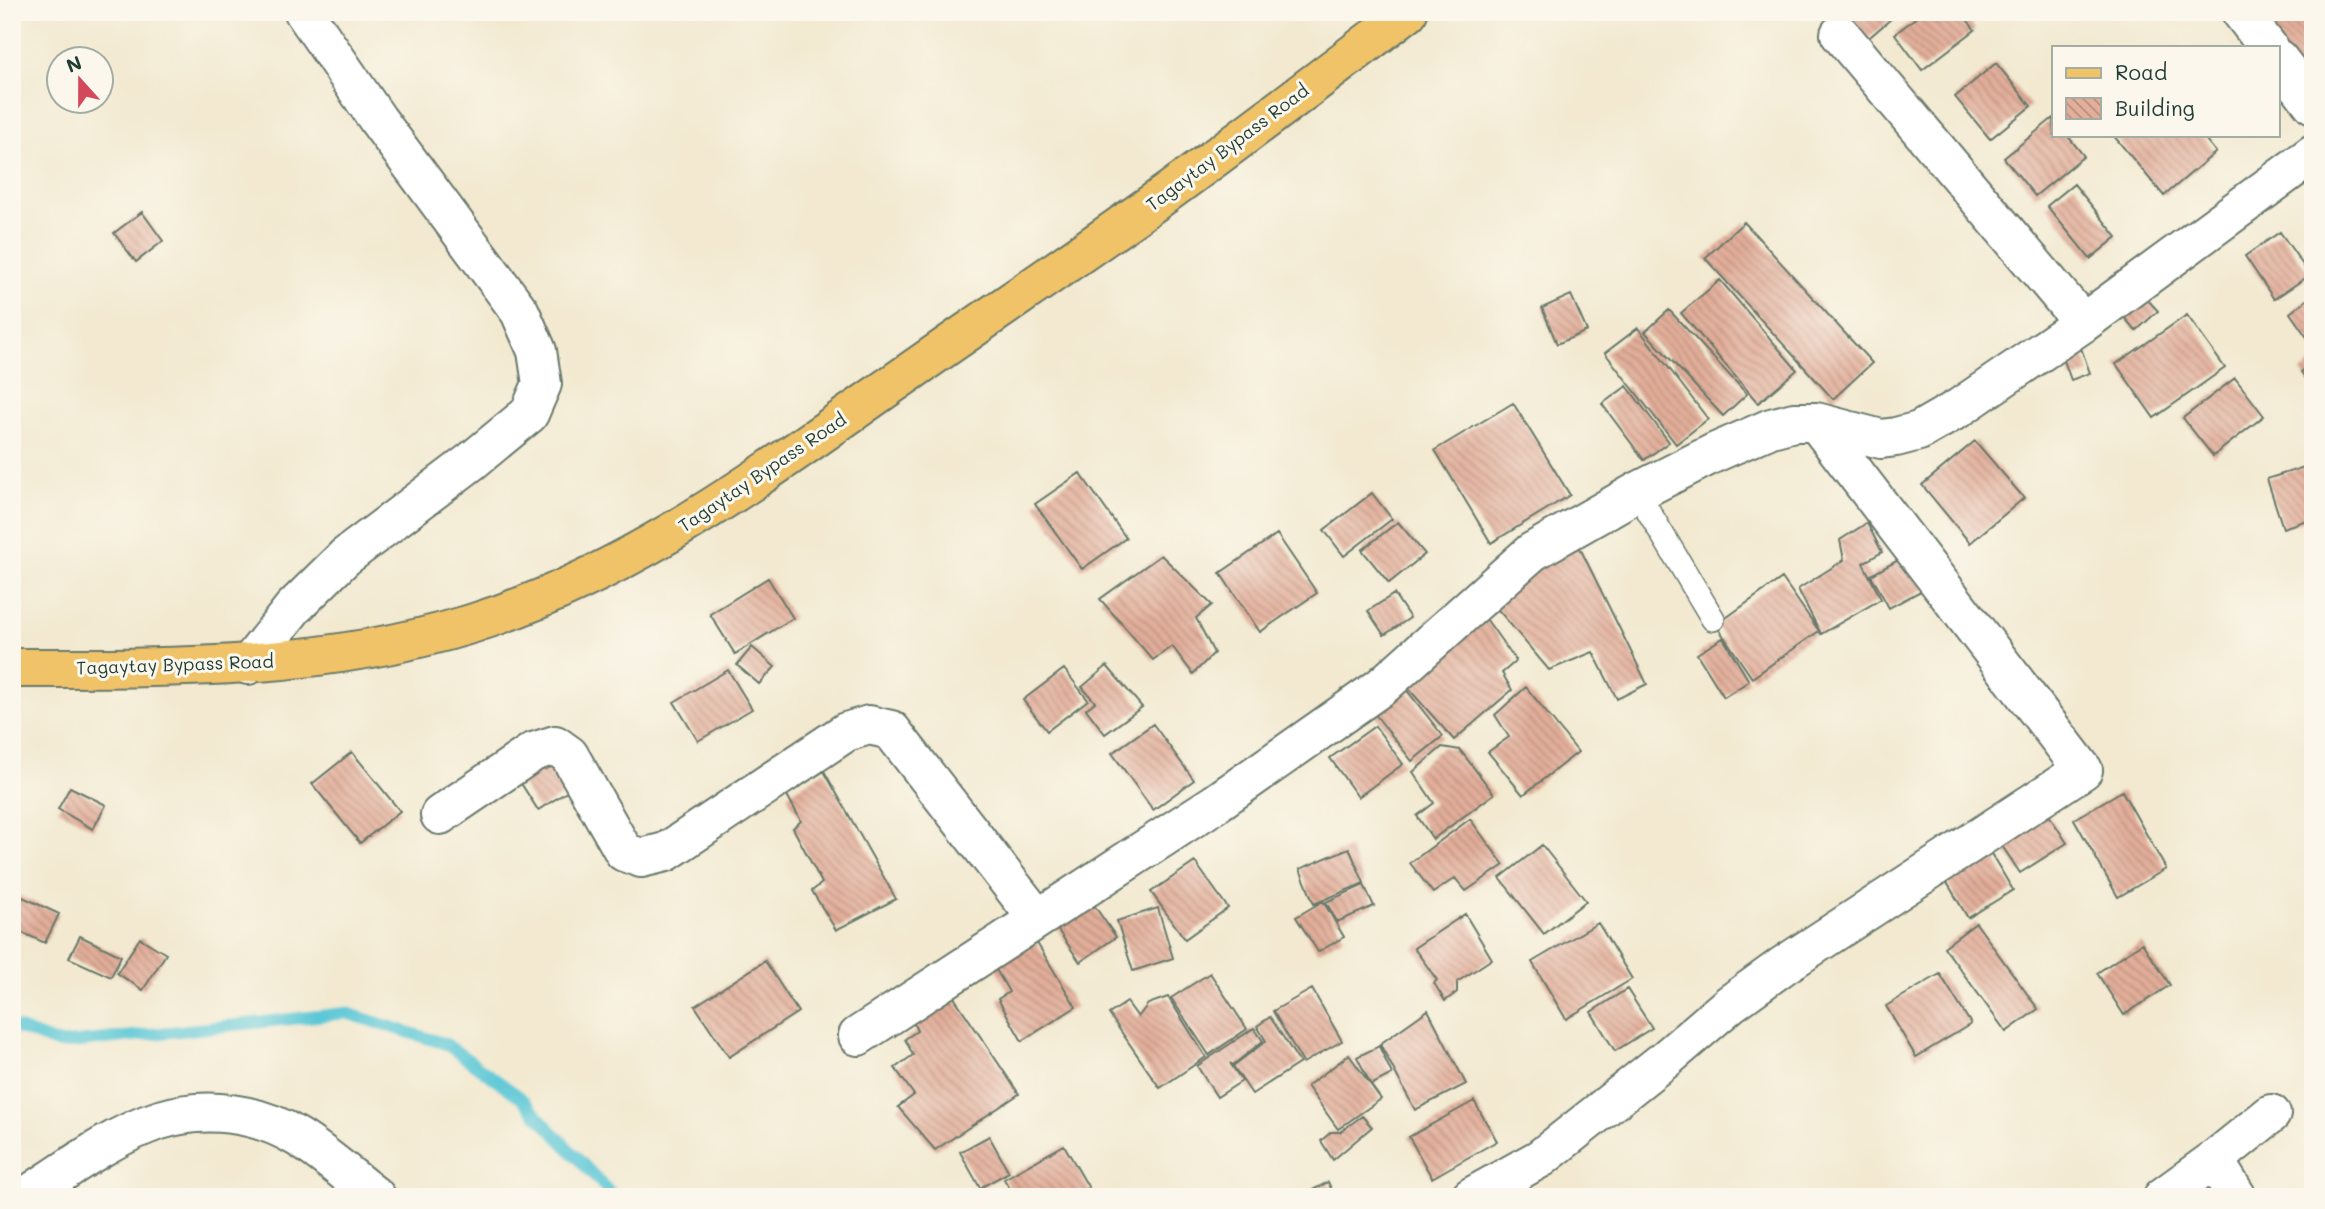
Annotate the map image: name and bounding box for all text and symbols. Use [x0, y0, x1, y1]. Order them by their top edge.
north arrow [46, 46, 116, 116]
legend [2052, 46, 2280, 136]
text: N [63, 49, 85, 78]
text: Road [2115, 58, 2167, 85]
street label: Tagaytay Bypass Road [1141, 78, 1313, 216]
text: Building [2115, 94, 2195, 121]
street label: Tagaytay Bypass Road [673, 407, 851, 537]
street label: Tagaytay Bypass Road [76, 649, 274, 679]

